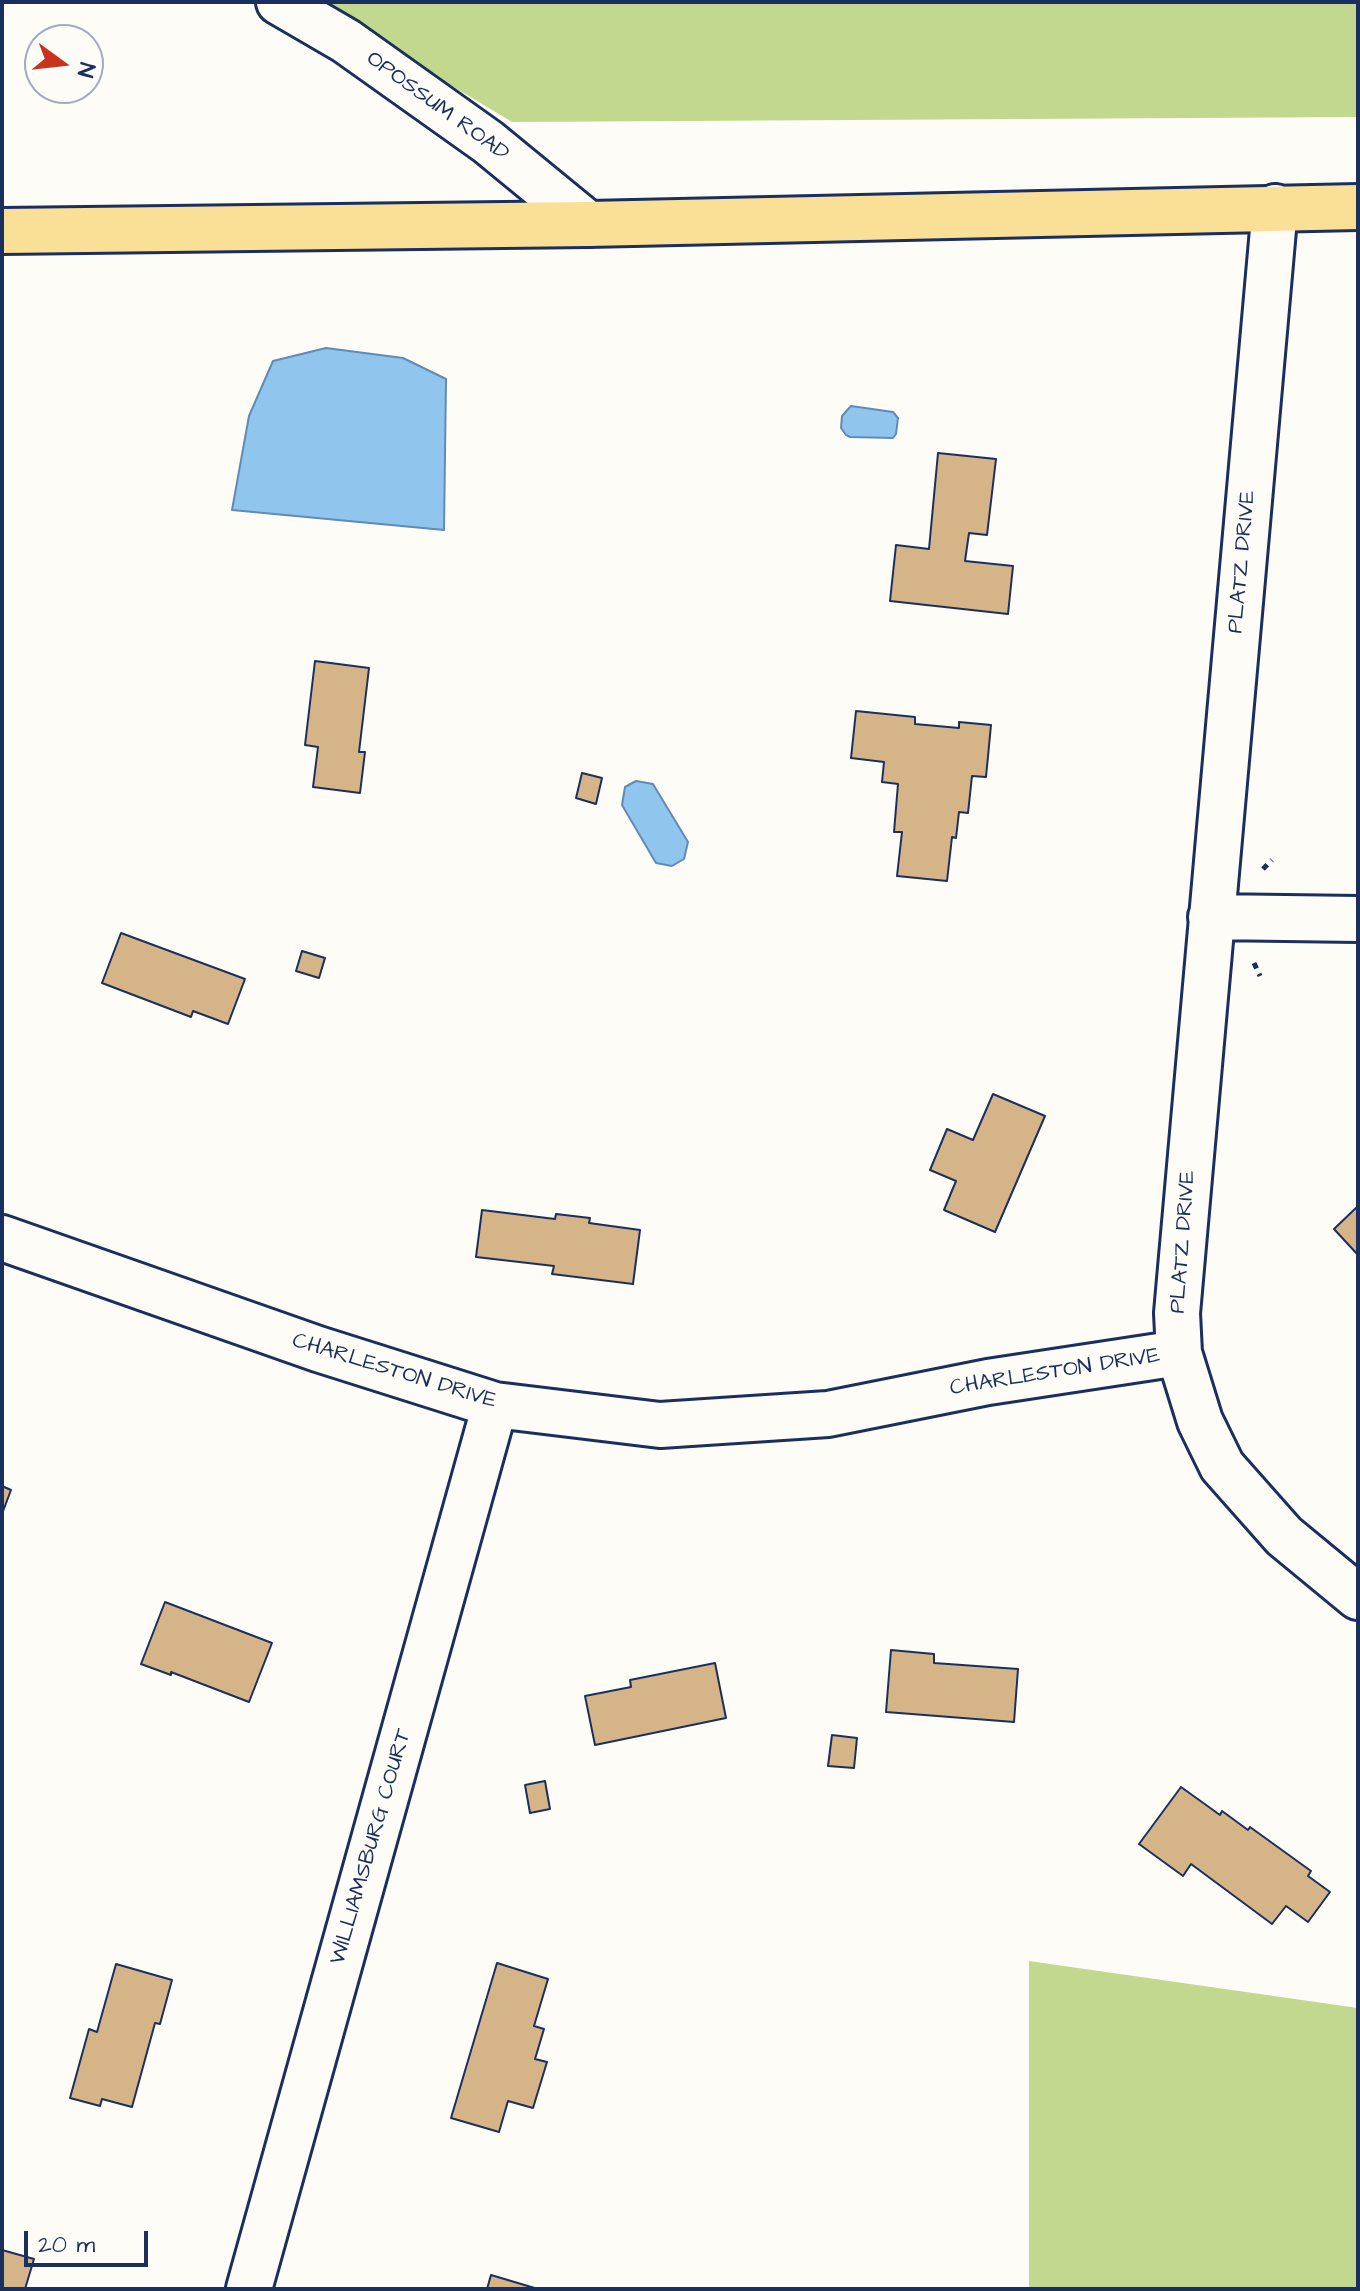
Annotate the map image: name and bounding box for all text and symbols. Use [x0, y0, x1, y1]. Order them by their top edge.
north arrow [24, 24, 104, 104]
street label: OPOSSUM ROAD [361, 46, 513, 168]
text: N [69, 59, 102, 80]
street label: PLATZ DRIVE [1224, 490, 1262, 634]
street label: PLATZ DRIVE [1166, 1170, 1202, 1314]
street label: CHARLESTON DRIVE [289, 1328, 499, 1416]
street label: CHARLESTON DRIVE [948, 1343, 1162, 1403]
street label: WILLIAMSBURG COURT [326, 1726, 418, 1968]
scale bar [28, 2215, 152, 2265]
text: 20 m [38, 2228, 95, 2262]

